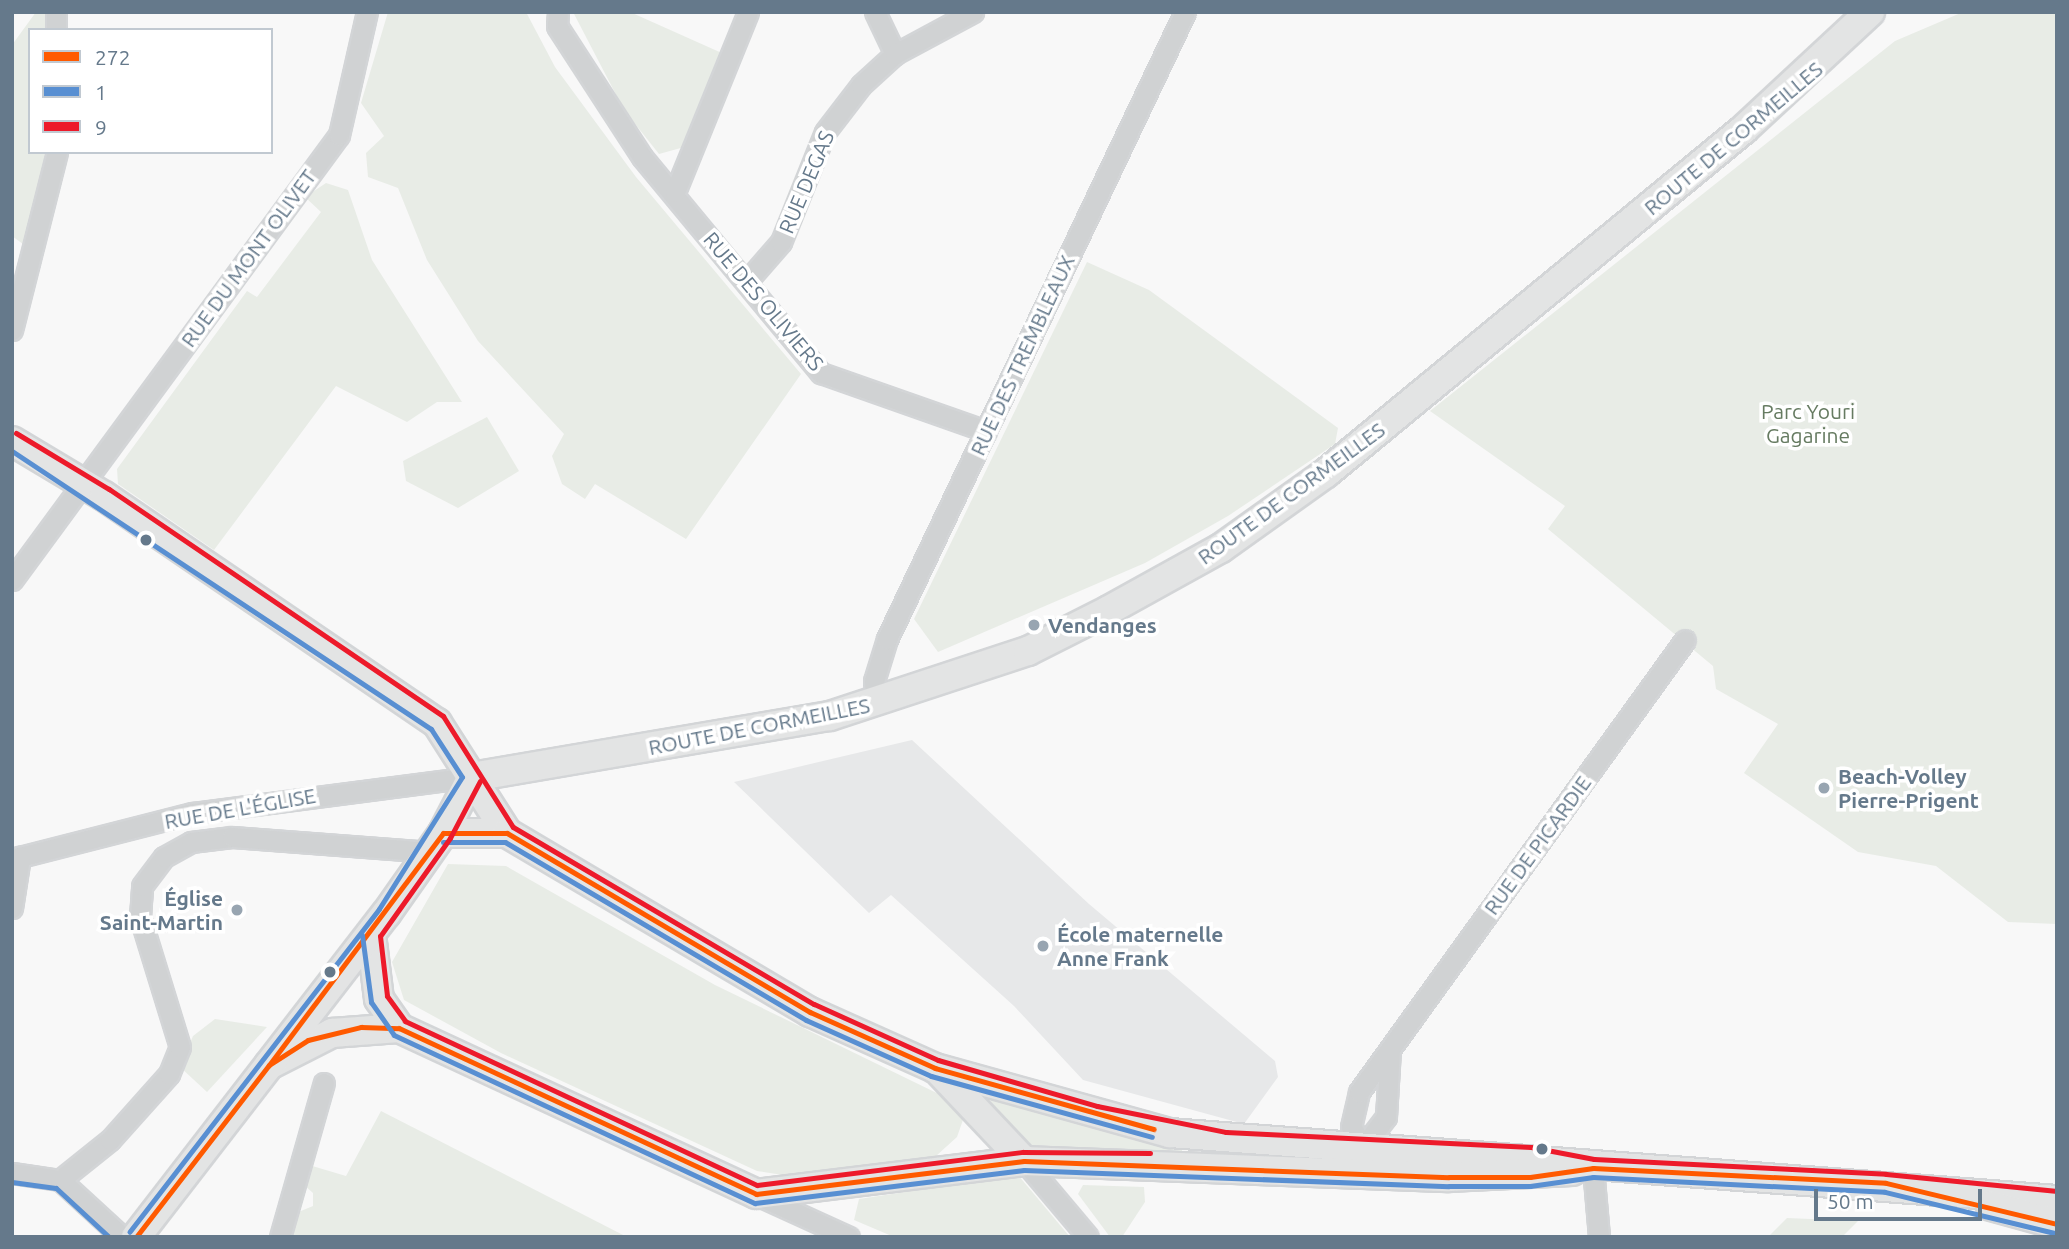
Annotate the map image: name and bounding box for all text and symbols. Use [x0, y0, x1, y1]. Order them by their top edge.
legend [28, 28, 273, 154]
text: 272 [95, 45, 131, 69]
street label: ROUTE DE CORMEILLES [1639, 56, 1827, 220]
text: 1 [95, 80, 107, 104]
text: 9 [95, 115, 107, 139]
street label: RUE DEGAS [773, 127, 839, 237]
street label: RUE DU MONT OLIVET [175, 164, 321, 352]
street label: RUE DES OLIVIERS [699, 226, 829, 376]
street label: RUE DES TREMBLEAUX [964, 251, 1080, 459]
park label: Parc Youri Gagarine [1761, 398, 1855, 448]
street label: ROUTE DE CORMEILLES [1193, 417, 1389, 569]
unlabelled marker [139, 533, 153, 547]
place label: Vendanges [1048, 612, 1157, 638]
marker: Vendanges [1026, 617, 1042, 633]
street label: ROUTE DE CORMEILLES [646, 692, 872, 760]
place label: Beach-Volley Pierre-Prigent [1838, 763, 1979, 813]
street label: RUE DE PICARDIE [1478, 771, 1596, 919]
marker: Beach-Volley Pierre-Prigent [1816, 780, 1832, 796]
street label: RUE DE L'ÉGLISE [162, 782, 318, 834]
place label: Église Saint-Martin [100, 885, 223, 935]
marker: Église Saint-Martin [229, 902, 245, 918]
place label: École maternelle Anne Frank [1057, 921, 1223, 971]
marker: École maternelle Anne Frank [1035, 938, 1051, 954]
unlabelled marker [323, 965, 337, 979]
unlabelled marker [1535, 1142, 1549, 1156]
scale bar [1817, 1176, 1985, 1220]
text: 50 m [1827, 1189, 1874, 1213]

